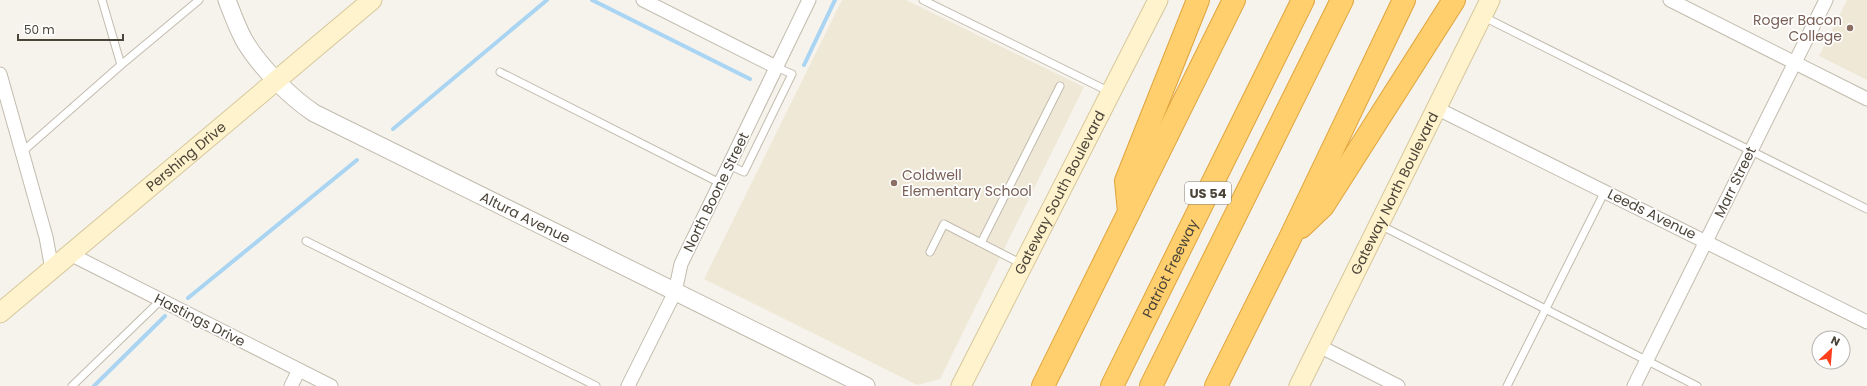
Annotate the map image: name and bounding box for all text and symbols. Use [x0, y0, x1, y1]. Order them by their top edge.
place label: Roger Bacon College [1753, 10, 1842, 46]
scale bar [18, 16, 123, 42]
text: 50 m [24, 21, 55, 38]
marker: Roger Bacon College [1845, 23, 1855, 33]
street label: Gateway South Boulevard [1009, 107, 1110, 278]
street label: Gateway North Boulevard [1346, 108, 1443, 278]
street label: Pershing Drive [142, 117, 231, 196]
street label: North Boone Street [678, 129, 754, 255]
street label: Marr Street [1709, 143, 1761, 221]
place label: Coldwell Elementary School [902, 165, 1032, 201]
marker: Coldwell Elementary School [889, 178, 899, 188]
road number: US 54 [1185, 182, 1231, 204]
street label: Leeds Avenue [1604, 184, 1700, 244]
street label: Altura Avenue [477, 187, 574, 248]
street label: Patriot Freeway [1137, 216, 1203, 321]
street label: Hastings Drive [151, 288, 249, 352]
north arrow [1811, 330, 1851, 370]
text: N [1828, 332, 1843, 350]

